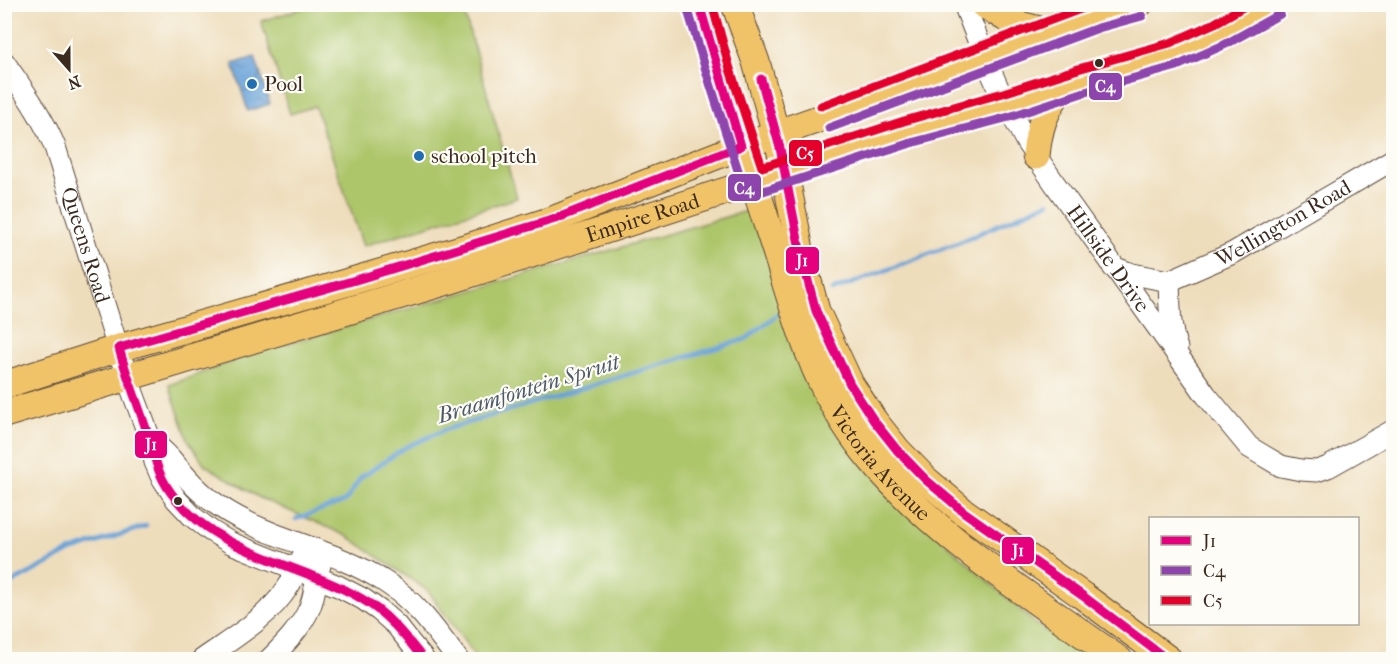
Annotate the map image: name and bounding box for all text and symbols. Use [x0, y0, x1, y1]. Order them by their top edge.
north arrow [39, 39, 99, 99]
unlabelled marker [1093, 57, 1105, 69]
text: N [64, 71, 83, 94]
place label: Pool [264, 72, 303, 96]
line badge: C4 [1088, 72, 1123, 101]
marker: Pool [245, 77, 259, 91]
text: C4 [1095, 77, 1117, 97]
line badge: C5 [788, 139, 823, 167]
place label: school pitch [431, 144, 537, 168]
text: C5 [796, 144, 814, 163]
marker: school pitch [412, 149, 426, 163]
line badge: C4 [727, 173, 762, 202]
street label: Wellington Road [1211, 175, 1356, 272]
text: C4 [734, 179, 756, 199]
street label: Queens Road [56, 184, 115, 306]
street label: Empire Road [583, 188, 703, 248]
street label: Hillside Drive [1062, 200, 1155, 317]
line badge: J1 [785, 246, 820, 275]
text: J1 [794, 251, 808, 271]
water label: Braamfontein Spruit [433, 349, 624, 429]
street label: Victoria Avenue [824, 400, 935, 526]
line badge: J1 [134, 430, 168, 459]
text: J1 [143, 435, 157, 455]
unlabelled marker [172, 495, 184, 507]
legend [1149, 517, 1359, 625]
text: J1 [1201, 531, 1216, 552]
line badge: J1 [1001, 536, 1035, 565]
text: J1 [1010, 541, 1024, 561]
text: C4 [1203, 561, 1226, 582]
text: C5 [1203, 591, 1223, 612]

